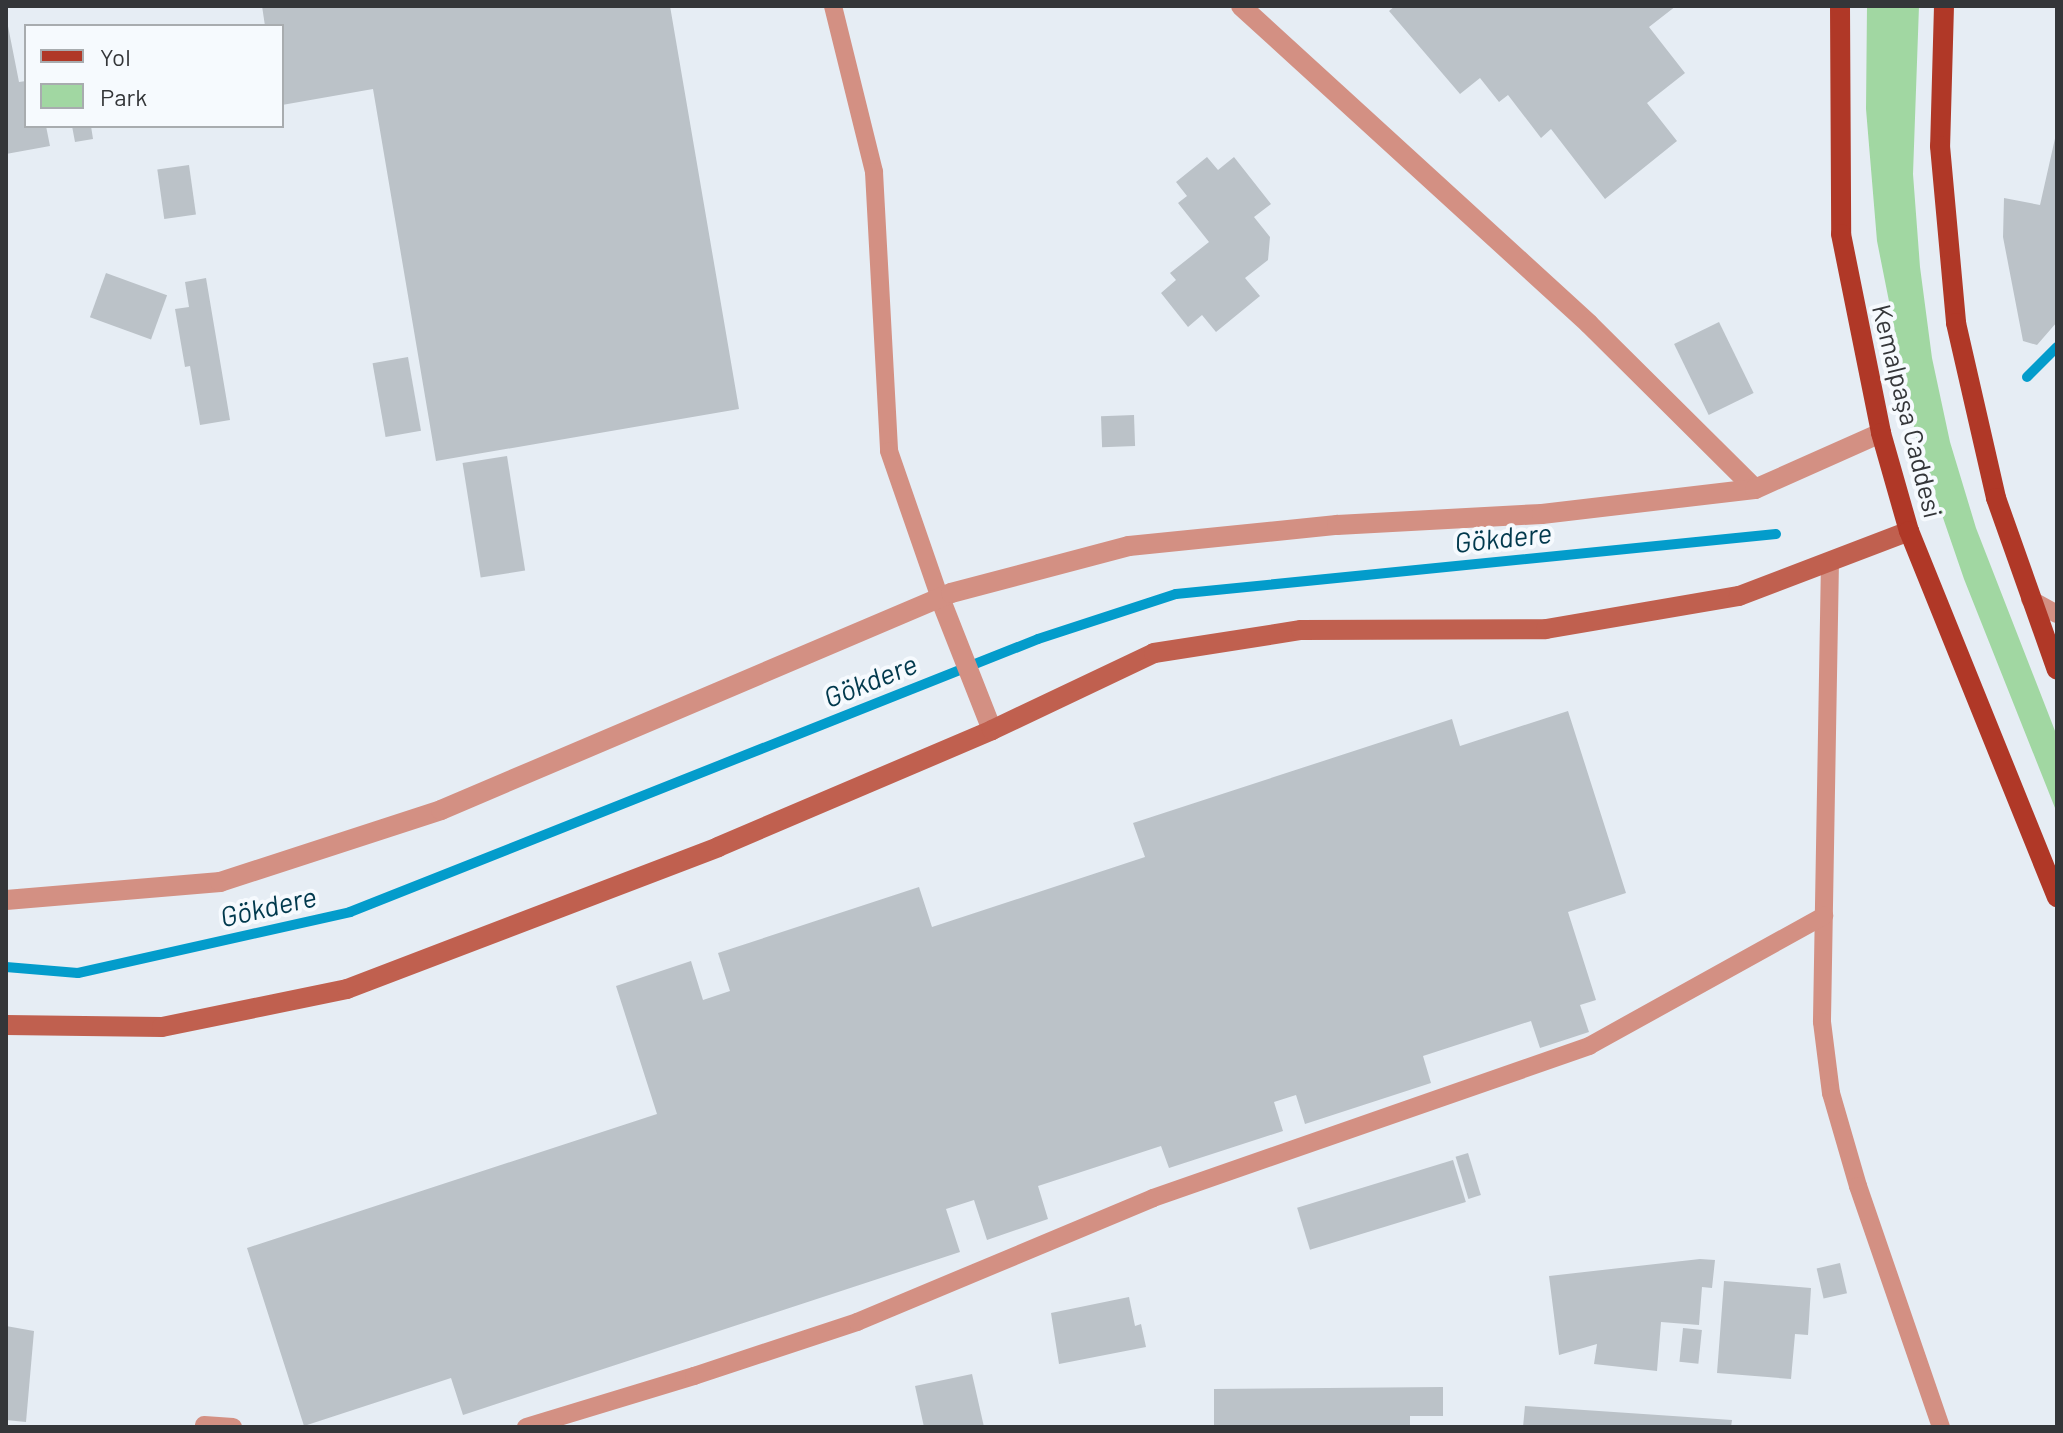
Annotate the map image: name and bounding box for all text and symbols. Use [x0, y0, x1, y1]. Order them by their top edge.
legend [24, 24, 284, 128]
text: Yol [100, 42, 131, 71]
text: Park [100, 82, 147, 111]
street label: Kemalpaşa Caddesi [1866, 301, 1950, 521]
water label: Gökdere [1453, 515, 1553, 559]
water label: Gökdere [818, 646, 922, 714]
water label: Gökdere [217, 879, 319, 933]

